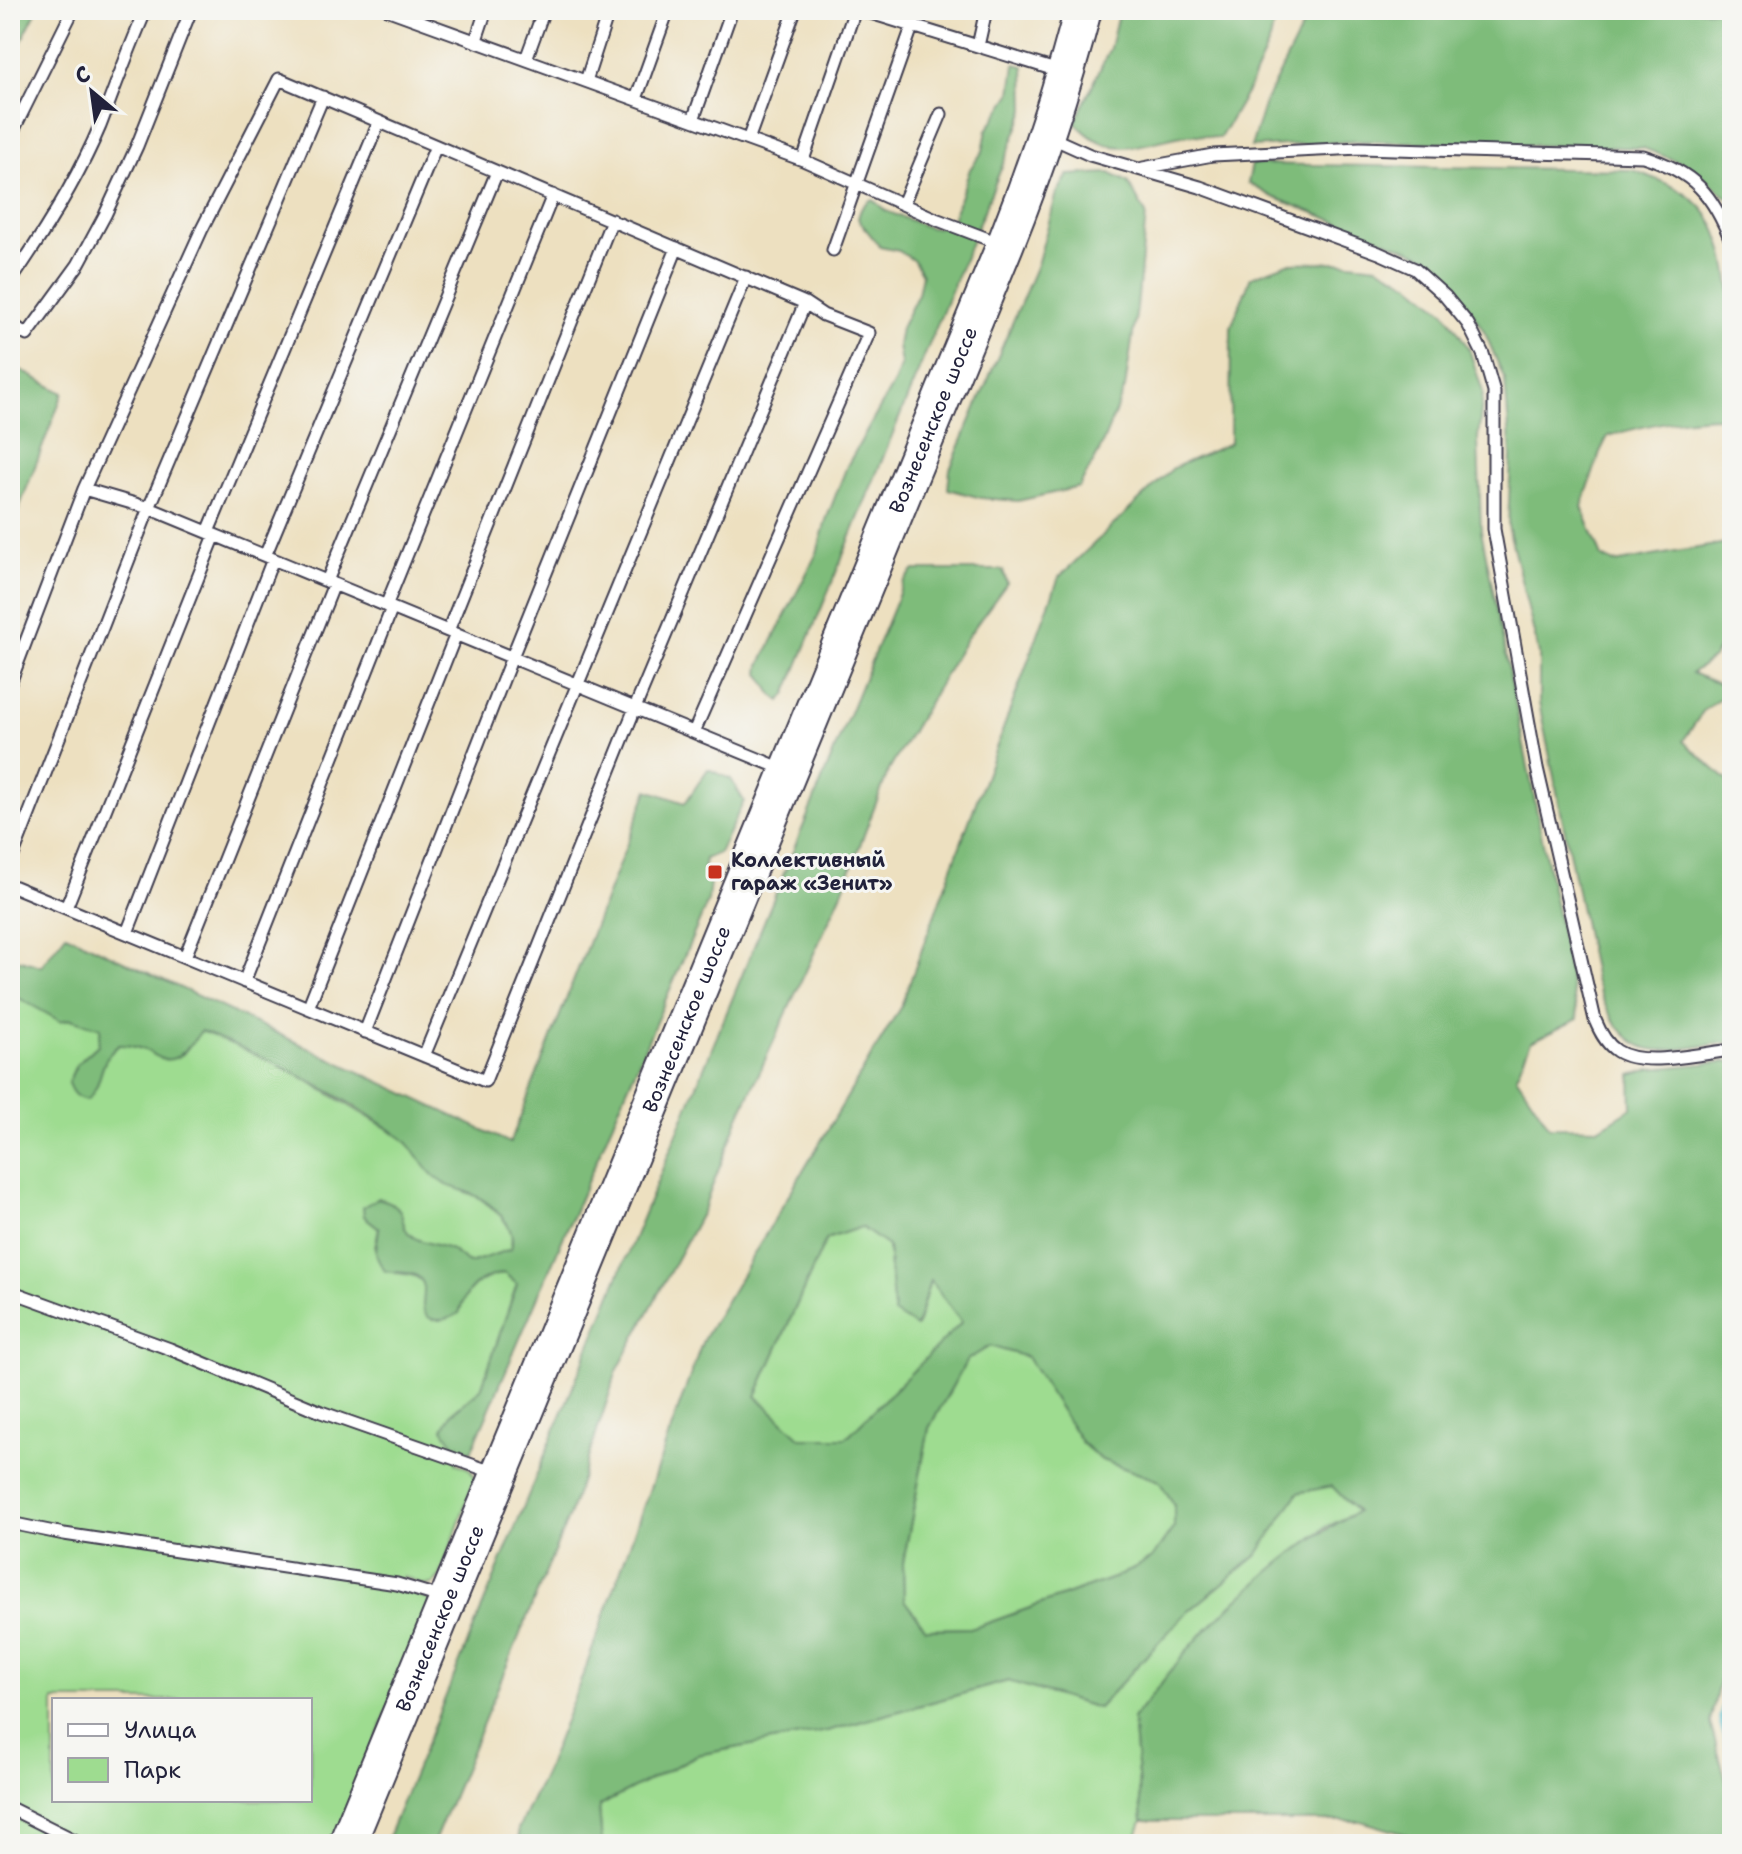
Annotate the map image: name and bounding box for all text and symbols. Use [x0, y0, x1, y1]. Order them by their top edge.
north arrow [52, 52, 132, 132]
text: С [70, 59, 95, 91]
street label: Вознесенское шоссе [883, 323, 983, 517]
place label: Коллективный гараж «Зенит» [731, 847, 893, 896]
marker: Коллективный гараж «Зенит» [706, 863, 724, 881]
street label: Вознесенское шоссе [636, 922, 736, 1116]
street label: Вознесенское шоссе [390, 1521, 490, 1716]
legend [52, 1698, 312, 1802]
text: Улица [124, 1714, 197, 1746]
text: Парк [124, 1754, 181, 1786]

